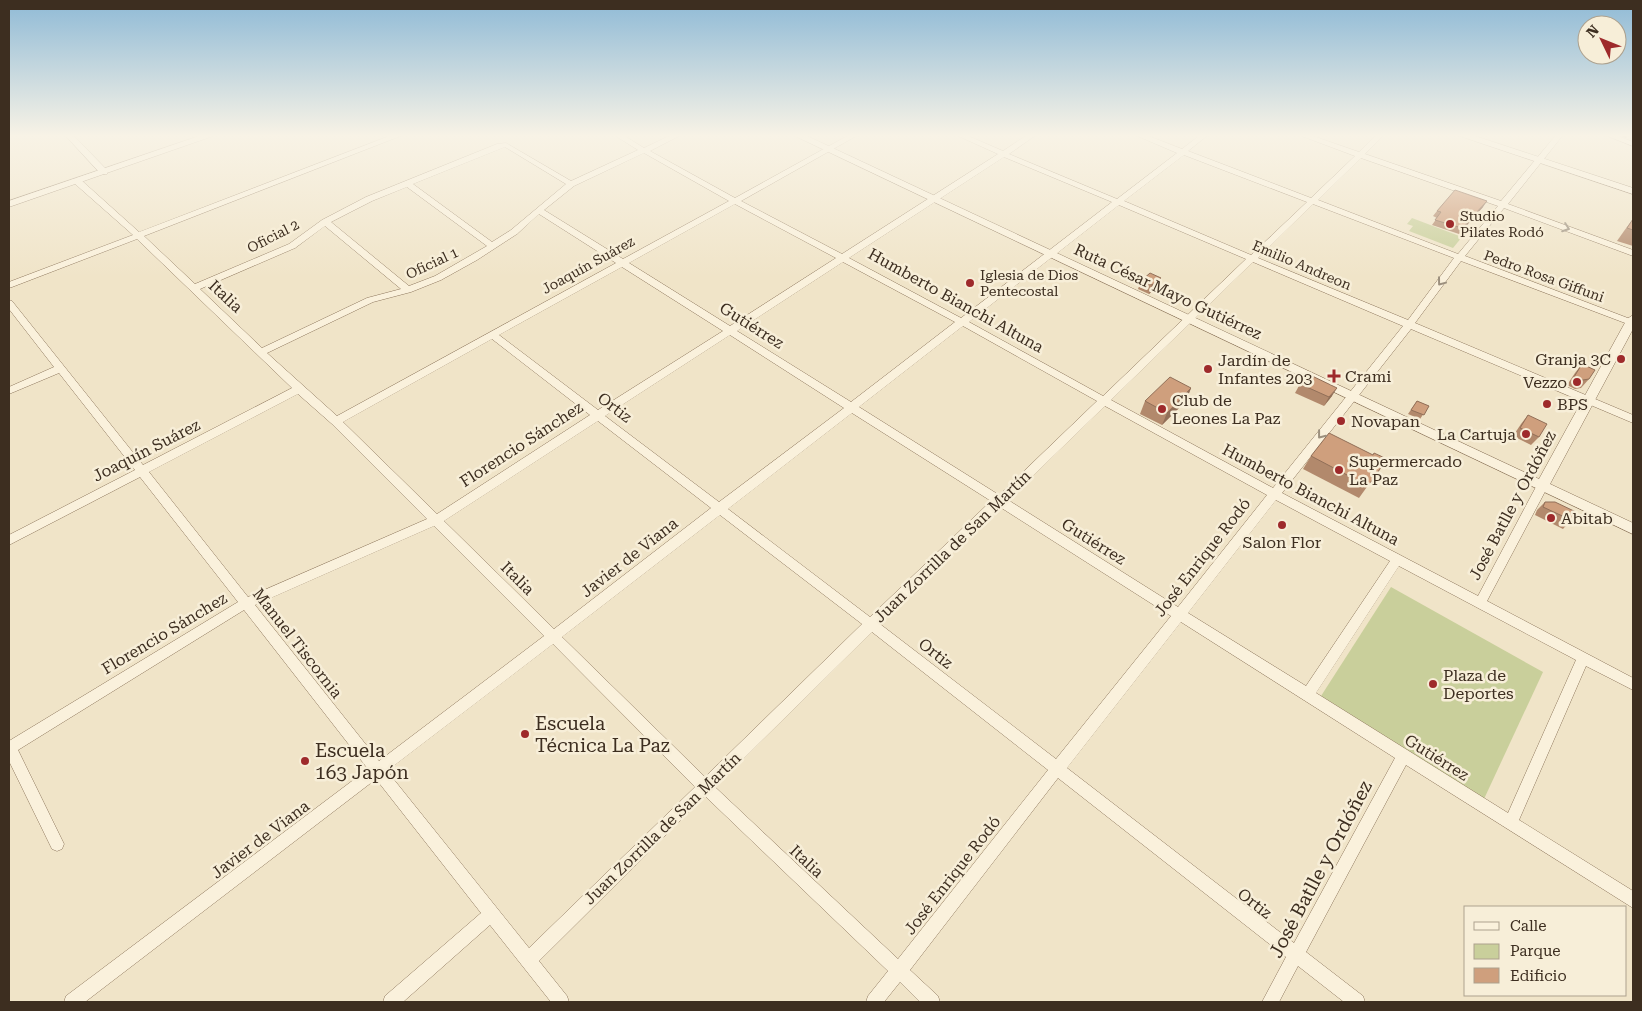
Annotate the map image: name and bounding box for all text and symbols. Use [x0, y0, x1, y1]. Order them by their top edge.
north arrow [1577, 15, 1627, 65]
text: N [1583, 22, 1602, 41]
place label: Studio Pilates Rodó [1460, 208, 1544, 240]
street label: Oficial 2 [244, 216, 302, 256]
marker: Studio Pilates Rodó [1444, 218, 1456, 230]
one-way arrow [1561, 222, 1570, 232]
street label: Joaquín Suárez [539, 233, 637, 297]
street label: Emilio Andreon [1250, 237, 1354, 293]
street label: Ruta César Mayo Gutiérrez [1071, 240, 1265, 344]
street label: Oficial 1 [403, 244, 461, 282]
street label: Humberto Bianchi Altuna [865, 244, 1047, 357]
street label: Pedro Rosa Giffuni [1482, 247, 1607, 305]
place label: Iglesia de Dios Pentecostal [980, 267, 1079, 299]
street label: Italia [205, 276, 247, 317]
one-way arrow [1438, 276, 1447, 286]
marker: Iglesia de Dios Pentecostal [964, 277, 976, 289]
street label: Gutiérrez [716, 298, 788, 353]
place label: Granja 3C [1535, 350, 1611, 369]
place label: Jardín de Infantes 203 [1218, 351, 1312, 388]
marker: Granja 3C [1615, 353, 1627, 365]
marker: Jardín de Infantes 203 [1202, 363, 1214, 375]
place label: Crami [1345, 367, 1391, 386]
marker: Crami [1327, 369, 1341, 383]
place label: Vezzo [1523, 373, 1567, 392]
marker: Vezzo [1571, 376, 1583, 388]
street label: Ortiz [594, 388, 636, 427]
place label: Club de Leones La Paz [1172, 391, 1281, 428]
place label: BPS [1557, 395, 1588, 414]
street label: Florencio Sánchez [456, 397, 587, 491]
marker: BPS [1541, 398, 1553, 410]
marker: Club de Leones La Paz [1156, 403, 1168, 415]
place label: Novapan [1351, 412, 1420, 431]
street label: Joaquín Suárez [89, 415, 203, 486]
marker: Novapan [1335, 415, 1347, 427]
place label: La Cartuja [1437, 425, 1516, 444]
street label: José Batlle y Ordóñez [1465, 427, 1560, 583]
marker: La Cartuja [1520, 428, 1532, 440]
one-way arrow [1318, 429, 1326, 438]
street label: Humberto Bianchi Altuna [1219, 440, 1403, 549]
place label: Supermercado La Paz [1349, 452, 1462, 489]
marker: Supermercado La Paz [1333, 464, 1345, 476]
street label: Juan Zorrilla de San Martín [870, 466, 1035, 626]
street label: José Enrique Rodó [1150, 494, 1255, 620]
place label: Abitab [1561, 509, 1613, 528]
marker: Abitab [1545, 512, 1557, 524]
street label: Javier de Viana [577, 513, 682, 601]
street label: Gutiérrez [1058, 514, 1130, 569]
marker: Salon Flor [1276, 519, 1288, 531]
place label: Salon Flor [1243, 533, 1322, 552]
street label: Italia [497, 558, 538, 599]
street label: Manuel Tiscornia [249, 585, 347, 702]
street label: Florencio Sánchez [98, 588, 231, 678]
street label: Ortiz [915, 634, 957, 673]
place label: Plaza de Deportes [1443, 666, 1514, 703]
marker: Plaza de Deportes [1427, 678, 1439, 690]
place label: Escuela Técnica La Paz [535, 712, 670, 757]
marker: Escuela Técnica La Paz [519, 728, 531, 740]
street label: Gutiérrez [1401, 730, 1473, 785]
place label: Escuela 163 Japón [315, 739, 409, 784]
street label: Juan Zorrilla de San Martín [580, 748, 745, 908]
marker: Escuela 163 Japón [299, 755, 311, 767]
street label: José Batlle y Ordóñez [1264, 777, 1377, 962]
street label: Javier de Viana [208, 796, 313, 882]
street label: José Enrique Rodó [900, 812, 1005, 938]
street label: Italia [786, 841, 828, 882]
street label: Ortiz [1234, 884, 1276, 923]
legend [1464, 906, 1627, 996]
text: Calle [1510, 917, 1546, 935]
text: Parque [1510, 942, 1561, 960]
text: Edificio [1510, 967, 1567, 985]

